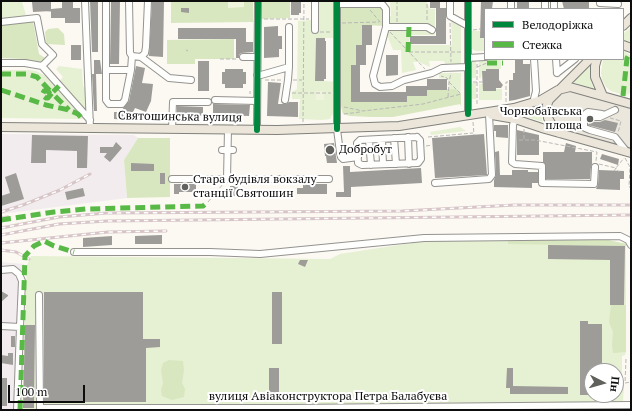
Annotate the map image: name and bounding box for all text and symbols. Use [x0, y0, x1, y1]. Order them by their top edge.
legend [484, 8, 624, 60]
text: Велодоріжка [522, 17, 593, 32]
text: Стежка [522, 37, 562, 52]
place label: Чорнобаївська площа [500, 105, 582, 133]
street label: Святошинська вулиця [118, 109, 242, 125]
marker: Чорнобаївська площа [585, 114, 595, 124]
place label: Добробут [339, 143, 392, 157]
marker: Добробут [324, 144, 336, 156]
place label: Стара будівля вокзалу станції Святошин [193, 173, 317, 201]
marker: Стара будівля вокзалу станції Святошин [180, 182, 190, 192]
north arrow [584, 363, 624, 403]
text: Пн [607, 376, 623, 393]
scale bar [10, 377, 87, 403]
text: 100 m [15, 384, 47, 399]
street label: вулиця Авіаконструктора Петра Балабуєва [209, 390, 447, 404]

